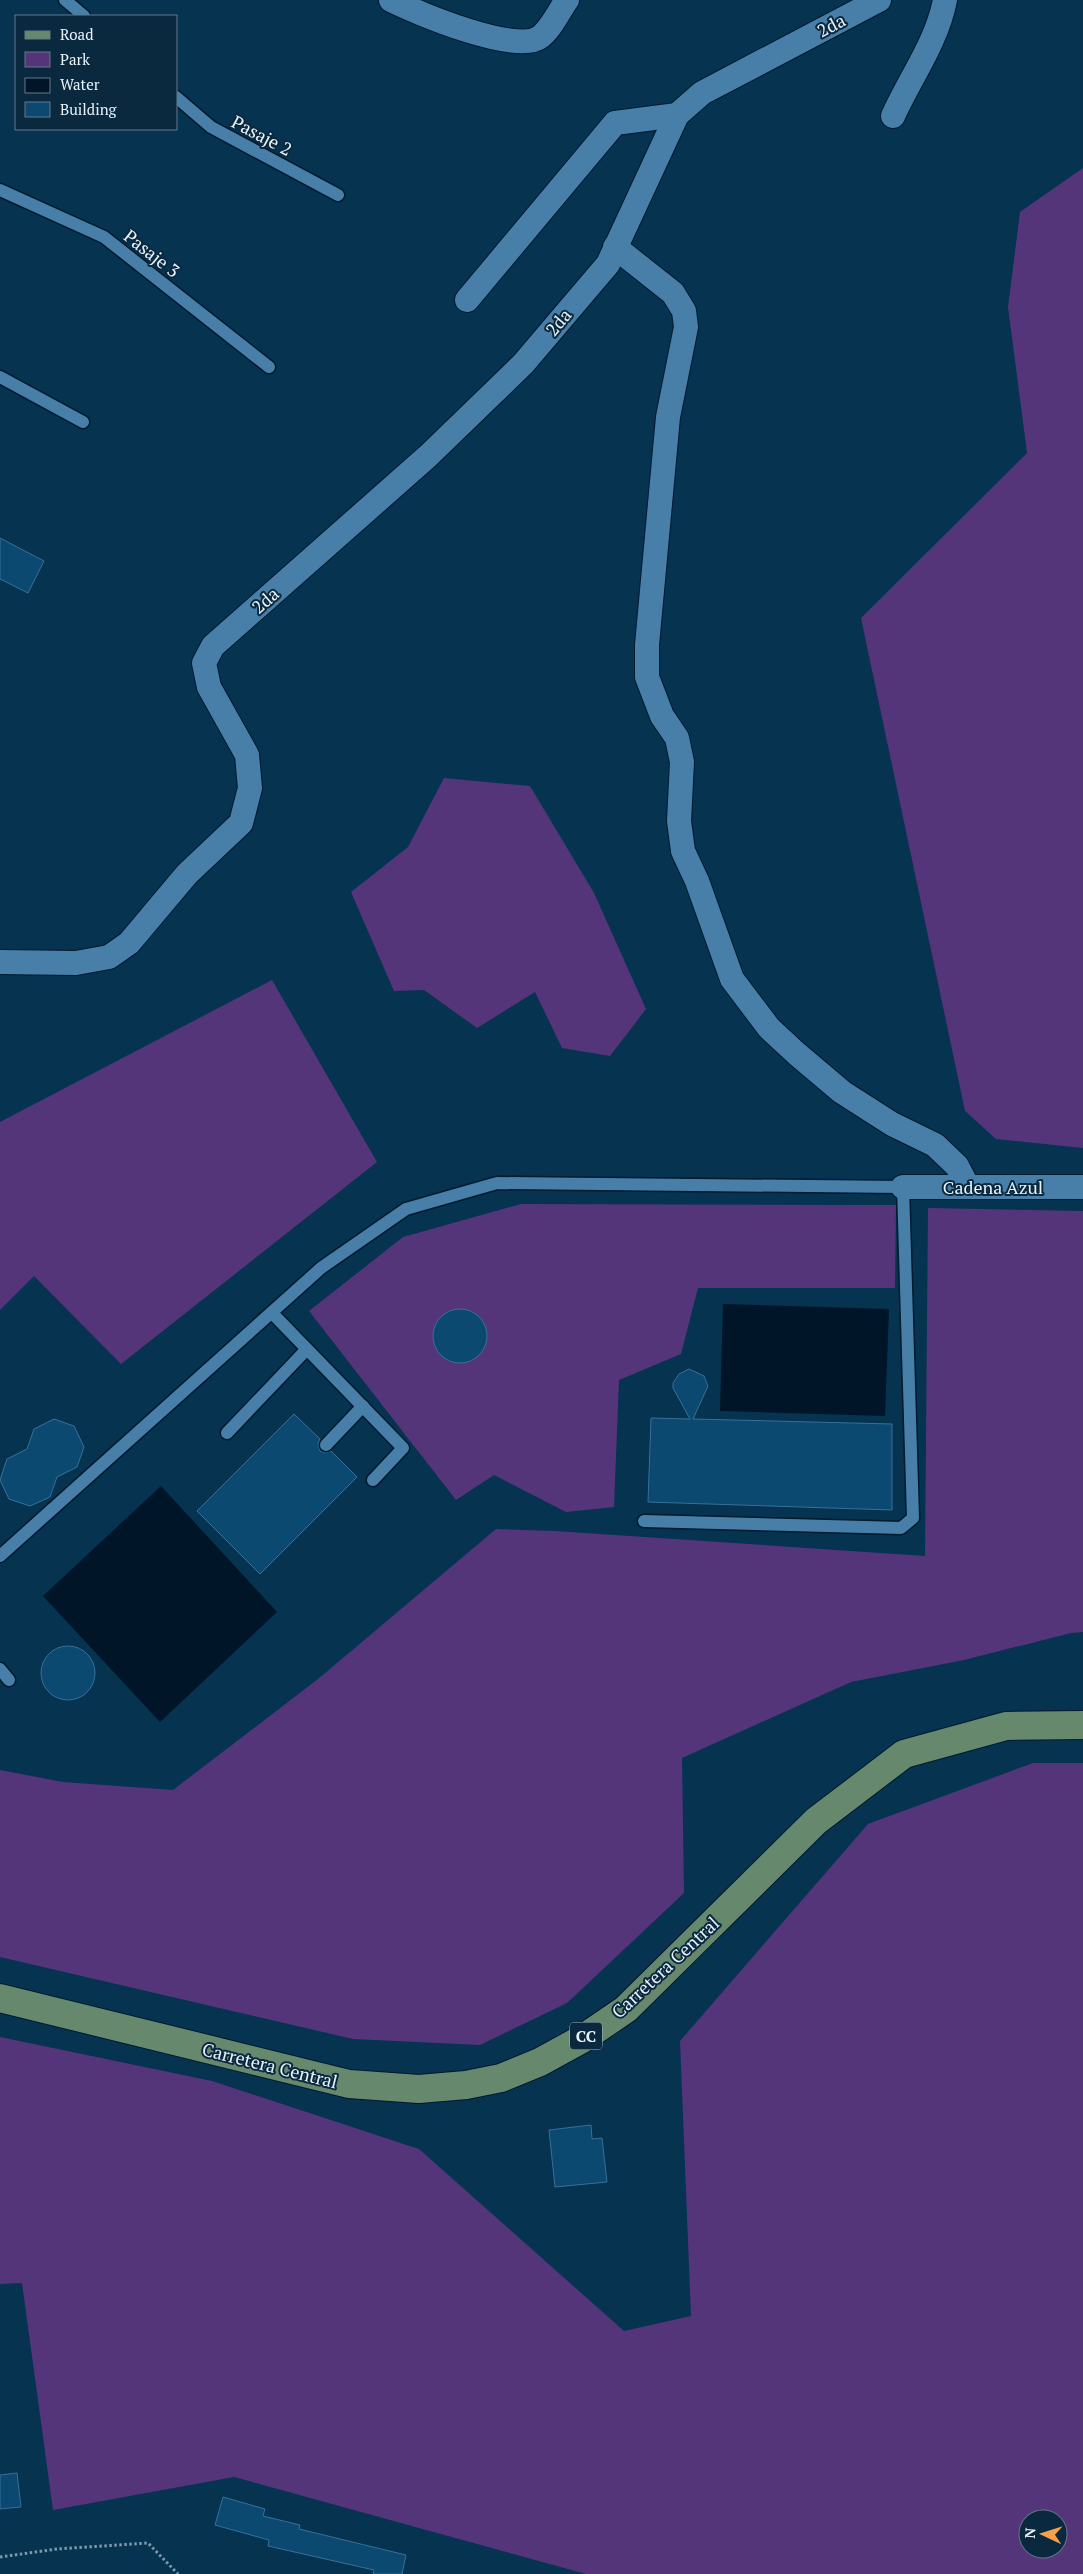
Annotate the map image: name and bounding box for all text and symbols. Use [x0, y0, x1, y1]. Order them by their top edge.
street label: 2da [813, 8, 849, 42]
legend [15, 15, 178, 130]
text: Road [60, 24, 93, 44]
text: Park [60, 49, 90, 69]
text: Water [60, 74, 100, 94]
text: Building [60, 99, 118, 119]
street label: Pasaje 2 [228, 109, 296, 161]
street label: Pasaje 3 [119, 224, 185, 282]
street label: 2da [540, 303, 576, 341]
street label: 2da [246, 582, 284, 618]
street label: Cadena Azul [943, 1175, 1043, 1199]
street label: Carretera Central [606, 1911, 724, 2023]
road number: CC [570, 2022, 602, 2050]
street label: Carretera Central [200, 2037, 340, 2093]
north arrow [1018, 2509, 1068, 2559]
text: N [1020, 2527, 1039, 2539]

